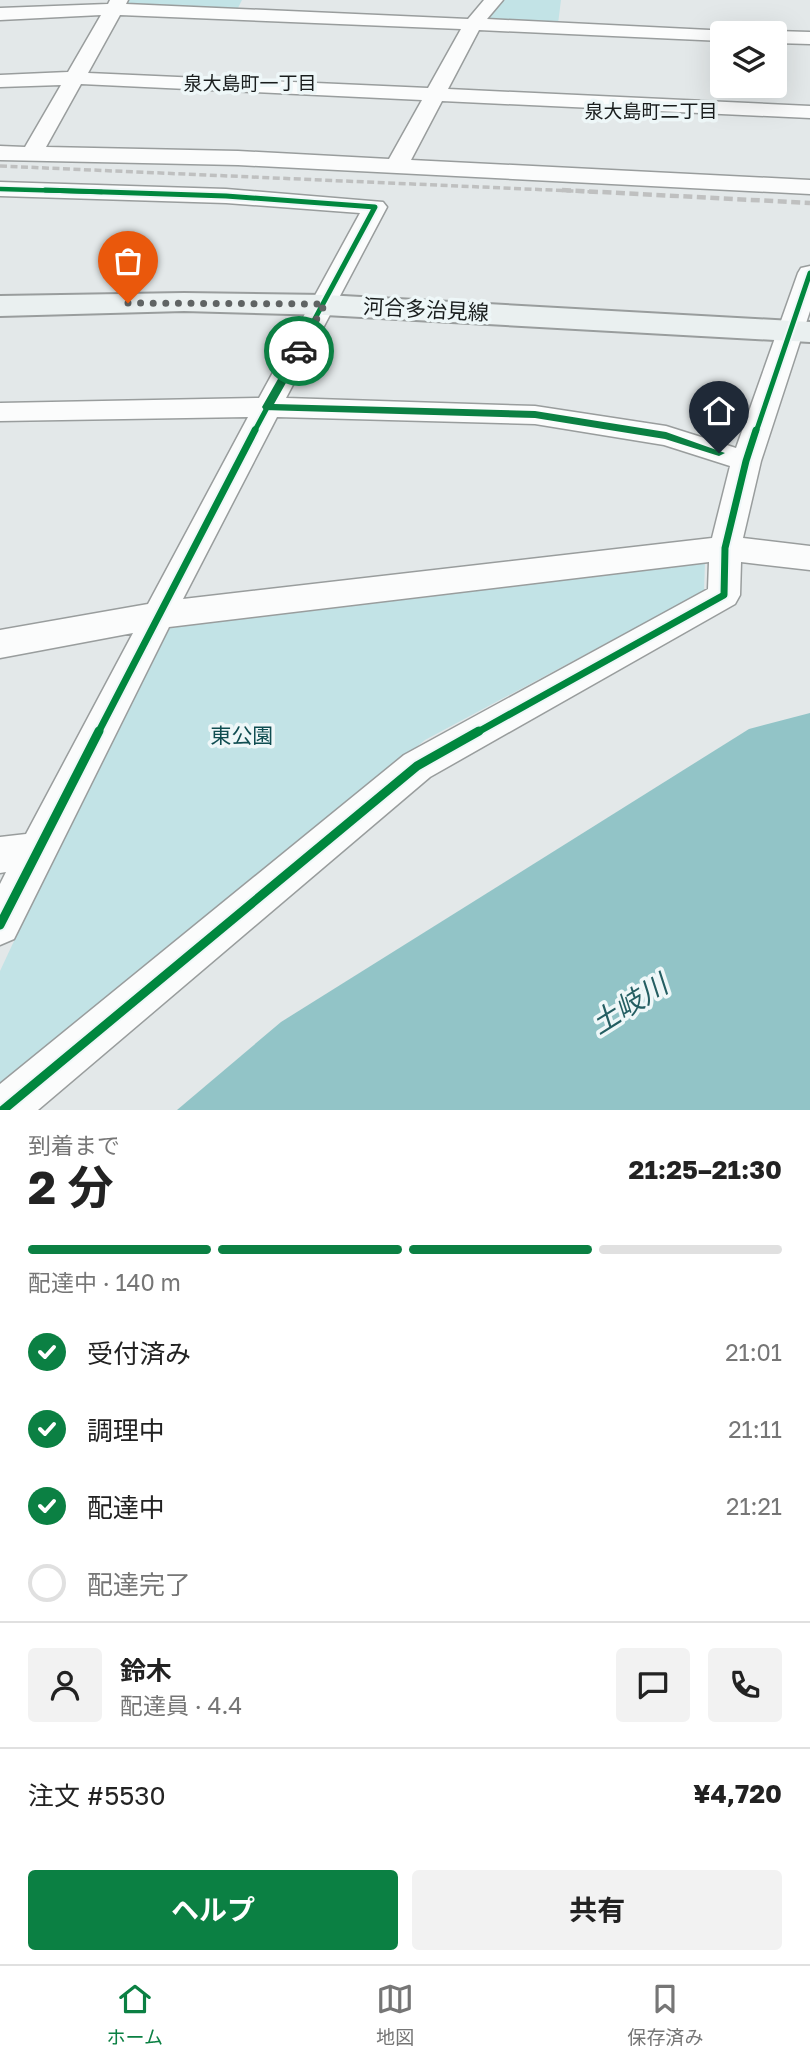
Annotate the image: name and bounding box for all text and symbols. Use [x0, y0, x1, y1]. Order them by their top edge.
map controls [710, 21, 787, 98]
button: layers [710, 21, 787, 98]
district label: 泉大島町一丁目 [183, 71, 317, 94]
district label: 泉大島町二丁目 [584, 99, 718, 122]
pin [98, 231, 158, 303]
icon: bag [109, 242, 147, 280]
street label: 河合多治見線 [362, 293, 490, 325]
courier [264, 316, 334, 386]
icon: car [280, 332, 318, 370]
pin [689, 381, 749, 453]
icon: home [700, 392, 738, 430]
park label: 東公園 [211, 722, 274, 748]
water label: 土岐川 [584, 966, 676, 1040]
text: 到着まで [28, 1131, 120, 1159]
text: 21:25–21:30 [629, 1154, 782, 1185]
text: 2 分 [28, 1159, 114, 1214]
text: 配達中 · 140 m [28, 1268, 181, 1296]
icon: check [28, 1333, 66, 1371]
text: 受付済み [87, 1338, 191, 1369]
text: 21:01 [725, 1338, 782, 1366]
icon: check [28, 1410, 66, 1448]
text: 調理中 [87, 1415, 165, 1446]
text: 21:11 [728, 1415, 782, 1443]
icon: check [28, 1487, 66, 1525]
text: 配達中 [87, 1492, 165, 1523]
text: 21:21 [726, 1492, 782, 1520]
text: 配達完了 [87, 1569, 191, 1600]
button: person [28, 1648, 102, 1722]
button: chat [616, 1648, 690, 1722]
button: phone [708, 1648, 782, 1722]
text: 鈴木 [120, 1655, 172, 1686]
text: 配達員 · 4.4 [120, 1691, 242, 1719]
text: ¥4,720 [693, 1778, 782, 1809]
text: 注文 #5530 [28, 1780, 166, 1811]
button: ヘルプ [28, 1870, 398, 1950]
button: 共有 [412, 1870, 782, 1950]
tab: ホーム [107, 1980, 163, 2049]
tab: 地図 [376, 1980, 414, 2049]
tab: 保存済み [627, 1980, 703, 2049]

